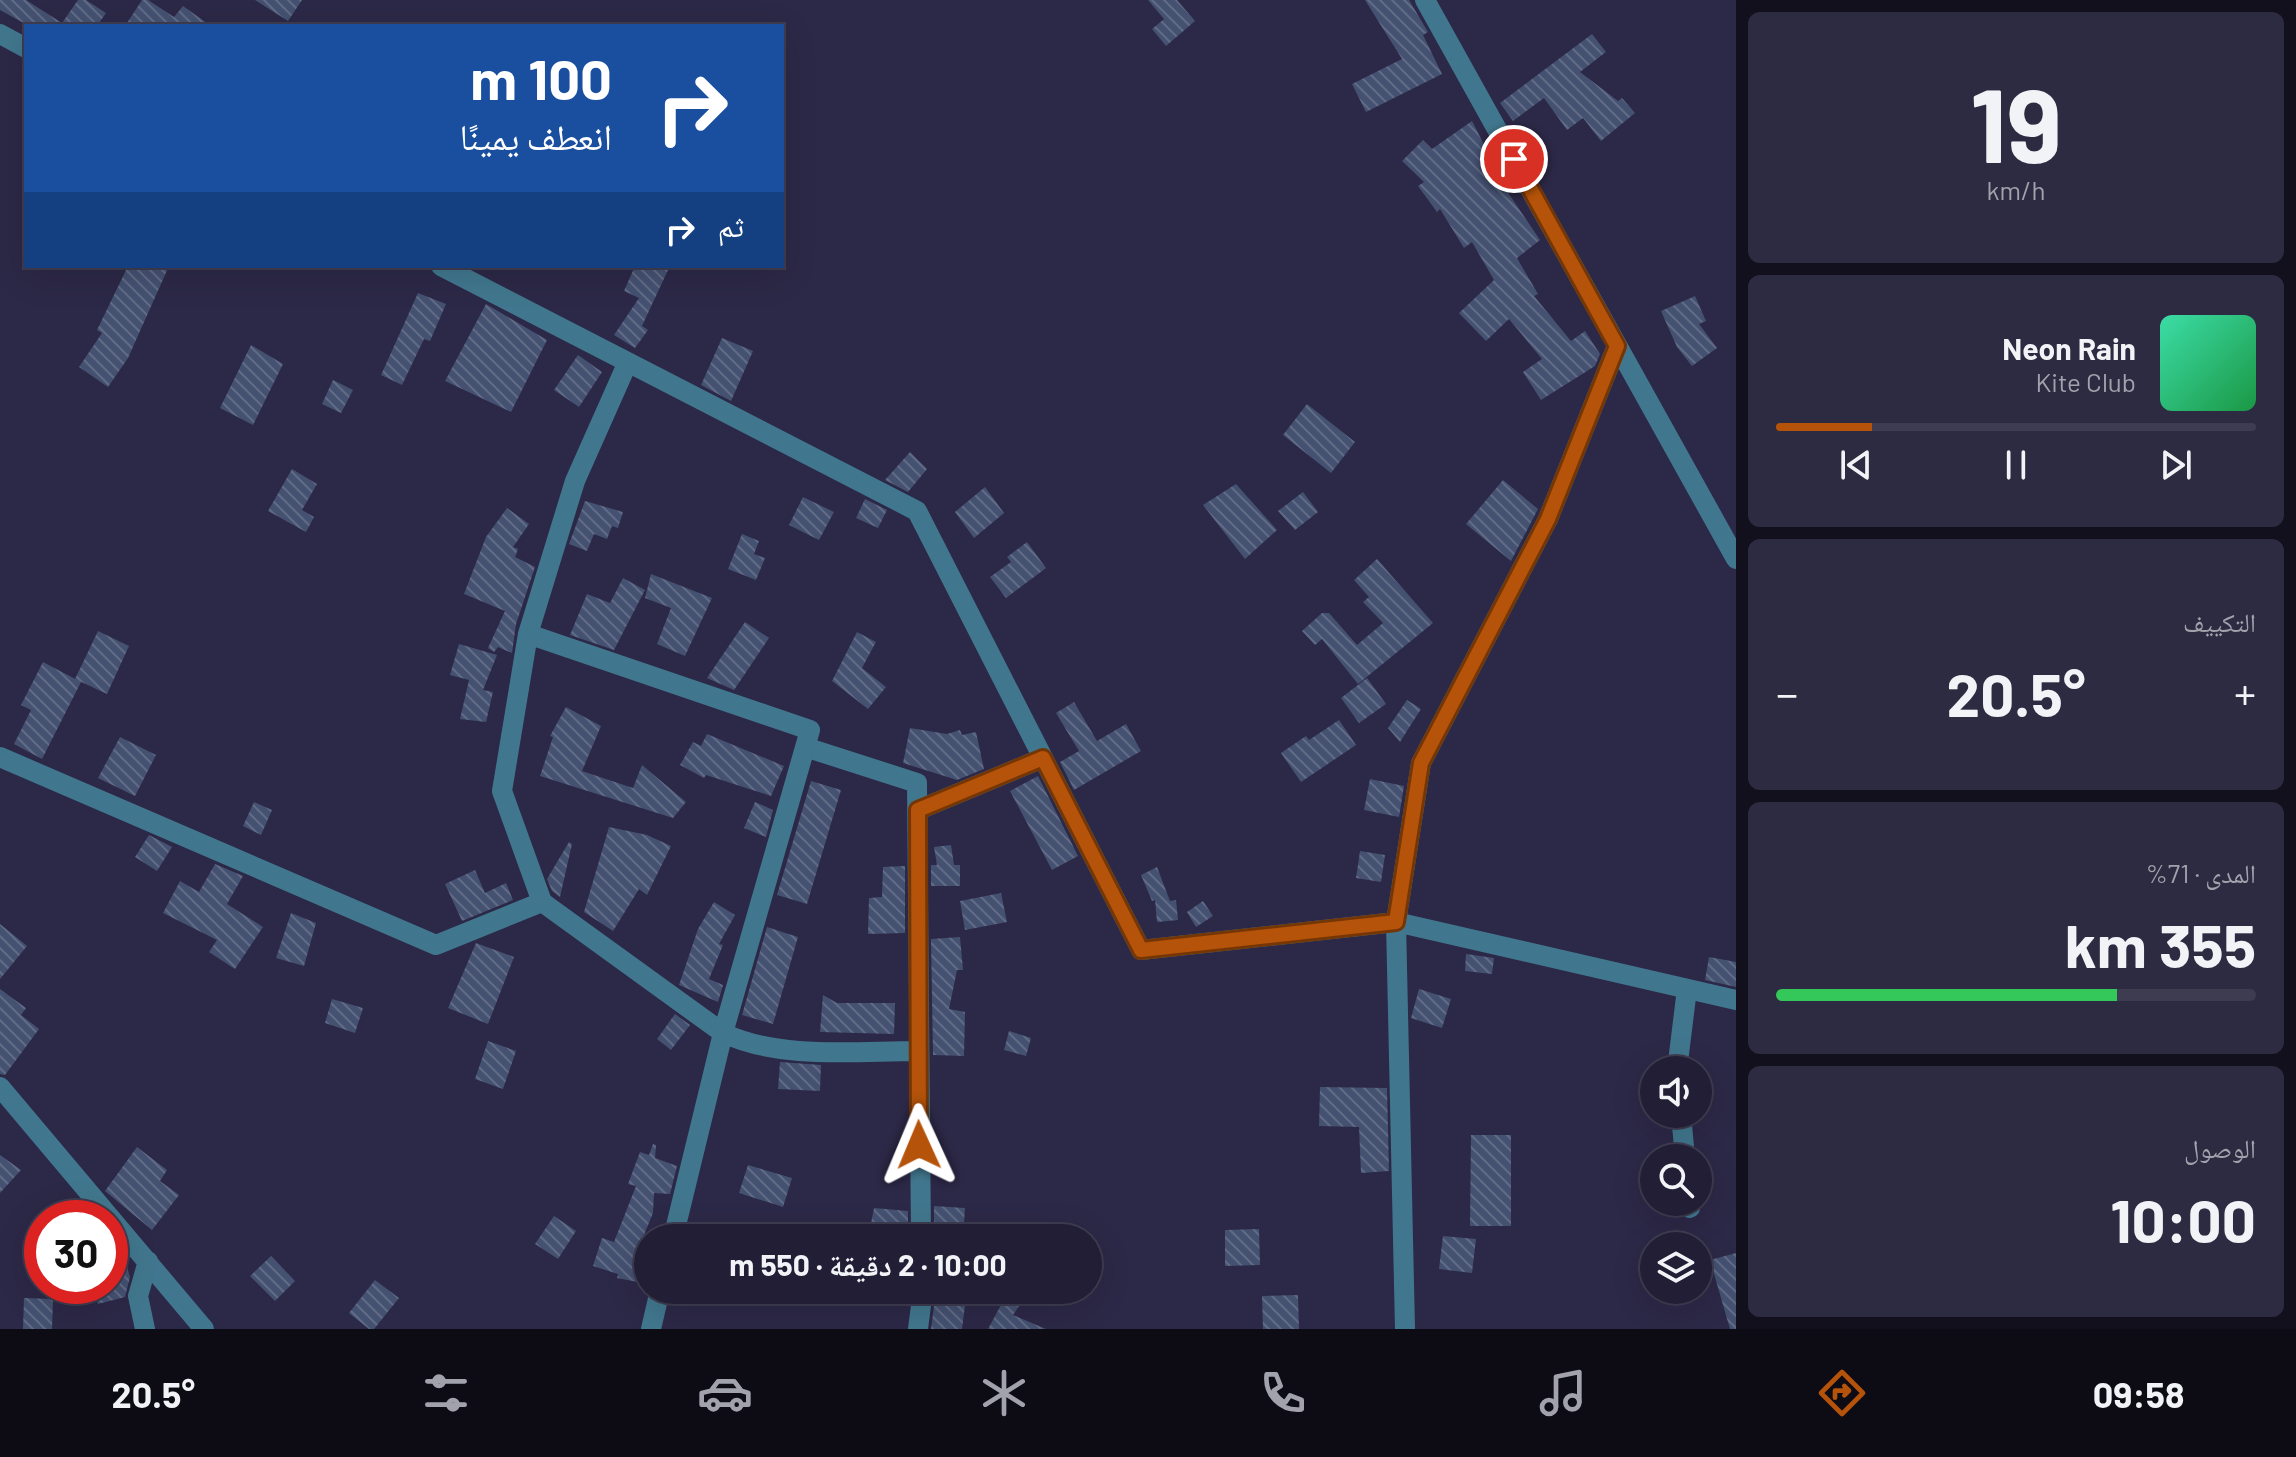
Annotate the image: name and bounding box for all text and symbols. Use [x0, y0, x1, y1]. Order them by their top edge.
text: 100 m [470, 44, 612, 111]
icon: right [640, 56, 744, 160]
text: 19 [1970, 59, 2062, 184]
text: انعطف يمينًا [460, 114, 612, 157]
pin [1480, 125, 1548, 193]
icon: arrive [1492, 137, 1536, 181]
text: km/h [1987, 174, 2045, 205]
text: ثم [718, 207, 744, 243]
icon: right [658, 208, 702, 252]
text: Neon Rain [2002, 330, 2136, 366]
text: Kite Club [2035, 366, 2136, 397]
icon: previous [1834, 443, 1878, 487]
icon: pause [1994, 443, 2038, 487]
icon: next [2154, 443, 2198, 487]
text: التكييف [2183, 606, 2256, 637]
text: 20.5° [1947, 657, 2085, 729]
text: − [1776, 666, 1798, 719]
text: + [2234, 666, 2256, 719]
text: المدى · 71% [2146, 857, 2256, 888]
text: 355 km [2065, 908, 2256, 980]
map controls [1640, 1056, 1712, 1304]
button: sound [1640, 1056, 1712, 1128]
position arrow [877, 1103, 961, 1187]
text: الوصول [2184, 1132, 2256, 1163]
button: search [1640, 1144, 1712, 1216]
text: 10:00 [2110, 1183, 2256, 1255]
speed limit sign: 30 [24, 1200, 128, 1304]
button: layers [1640, 1232, 1712, 1304]
text: 10:00 · 2 دقيقة · 550 m [729, 1246, 1007, 1282]
icon: filters [418, 1365, 474, 1421]
icon: car [697, 1365, 753, 1421]
icon: climate [976, 1365, 1032, 1421]
icon: phone [1255, 1365, 1311, 1421]
icon: music [1535, 1365, 1591, 1421]
icon: directions [1814, 1365, 1870, 1421]
text: 20.5° [112, 1372, 195, 1415]
text: 09:58 [2093, 1372, 2184, 1415]

